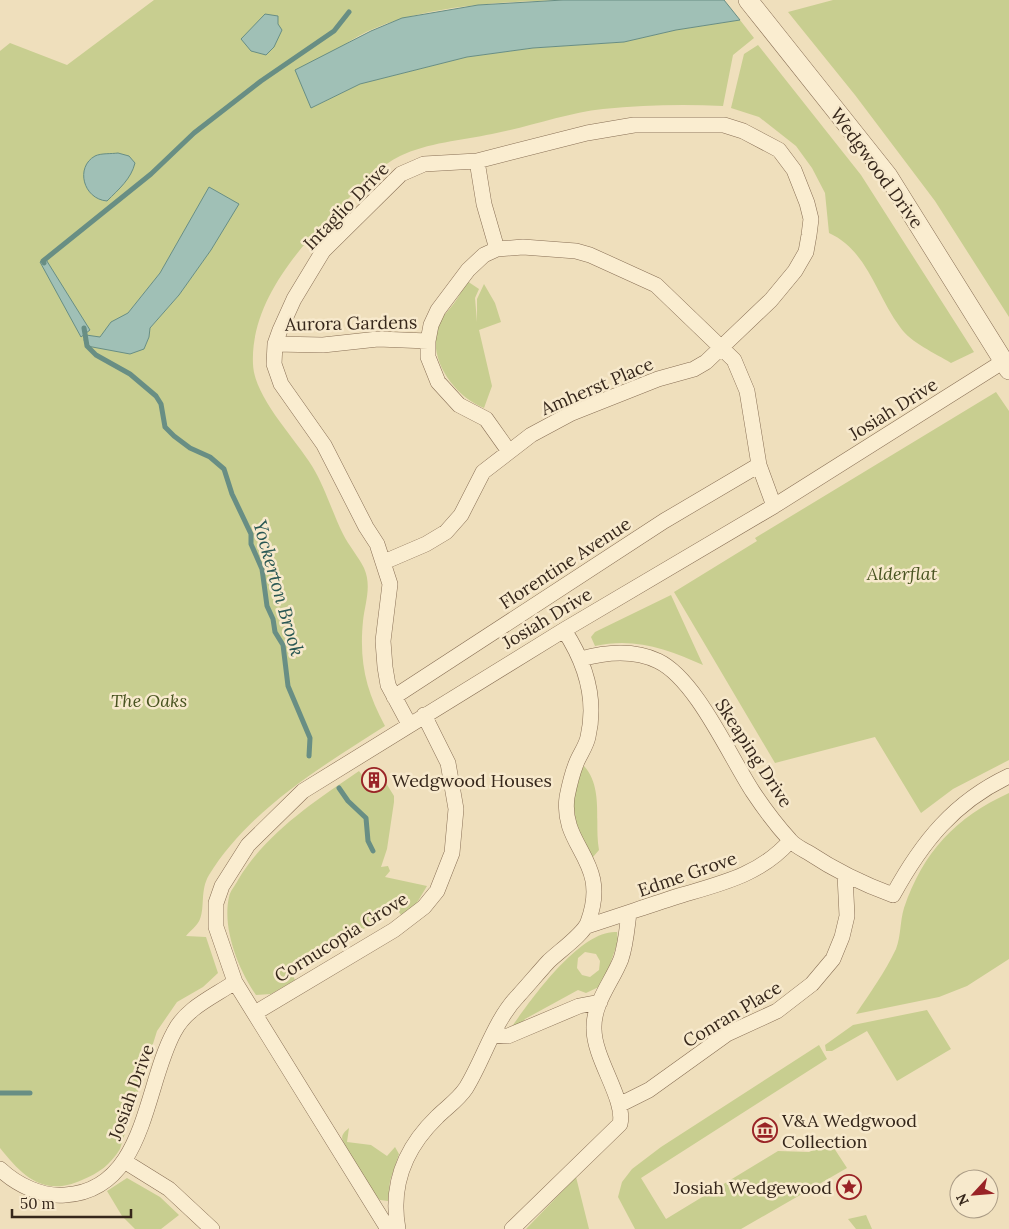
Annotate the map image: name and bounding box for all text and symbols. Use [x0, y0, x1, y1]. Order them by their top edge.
street label: Wedgwood Drive [826, 103, 929, 233]
street label: Intaglio Drive [298, 157, 394, 255]
street label: Aurora Gardens [284, 310, 417, 336]
street label: Amherst Place [536, 352, 657, 420]
street label: Josiah Drive [843, 373, 942, 446]
street label: Florentine Avenue [495, 512, 635, 614]
water label: Yockerton Brook [248, 517, 310, 659]
park label: Alderflat [866, 562, 938, 585]
street label: Josiah Drive [497, 582, 596, 654]
park label: The Oaks [111, 689, 187, 712]
street label: Skeaping Drive [710, 694, 798, 812]
building icon: Wedgwood Houses [361, 767, 387, 793]
place label: Wedgwood Houses [392, 769, 552, 792]
street label: Edme Grove [635, 846, 740, 902]
street label: Cornucopia Grove [270, 887, 412, 987]
street label: Conran Place [679, 975, 786, 1052]
street label: Josiah Drive [103, 1041, 159, 1144]
place label: V&A Wedgwood Collection [781, 1109, 917, 1153]
museum icon: V&A Wedgwood Collection [752, 1117, 778, 1143]
north arrow [949, 1169, 999, 1219]
place icon: Josiah Wedgewood [836, 1174, 862, 1200]
place label: Josiah Wedgewood [672, 1176, 832, 1199]
scale bar [12, 1186, 131, 1218]
text: N [952, 1191, 973, 1209]
text: 50 m [20, 1194, 55, 1213]

